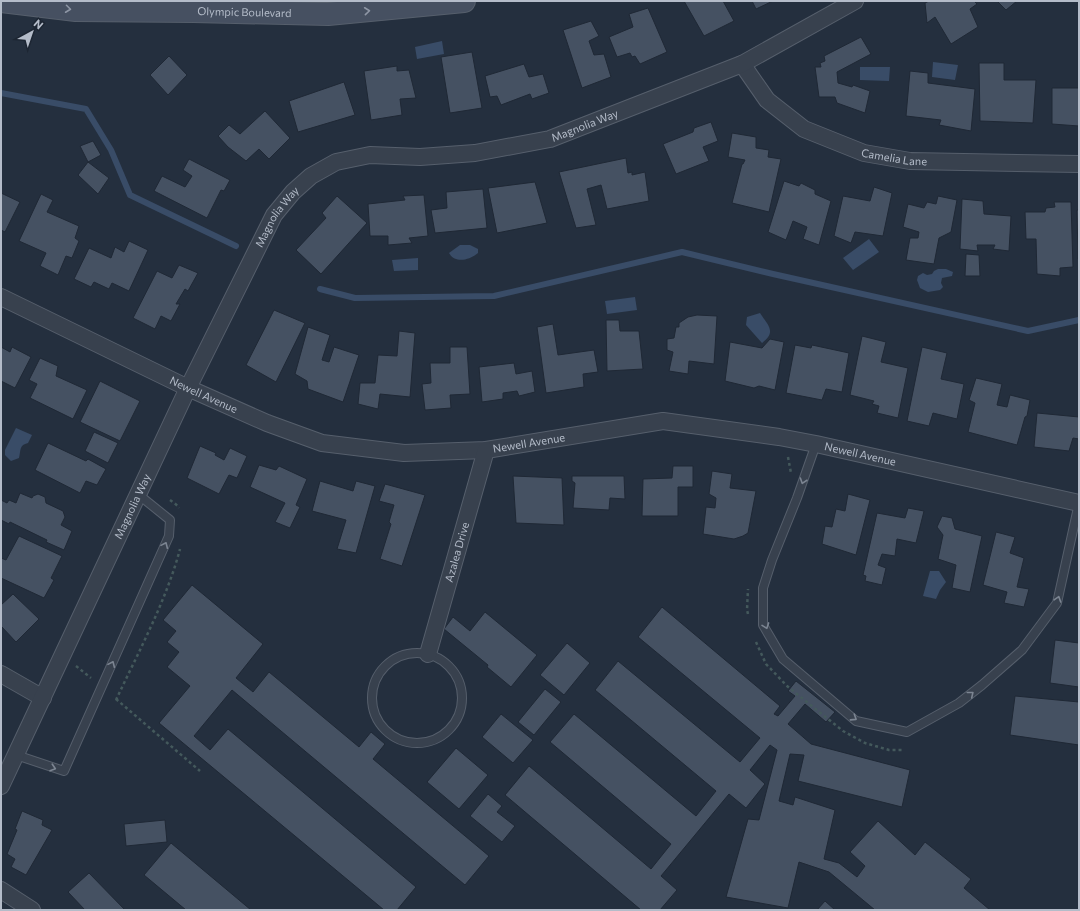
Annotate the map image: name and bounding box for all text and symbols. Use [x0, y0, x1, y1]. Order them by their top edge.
one-way arrow [64, 4, 71, 13]
street label: Olympic Boulevard [197, 4, 292, 19]
one-way arrow [364, 6, 370, 15]
north arrow [12, 12, 52, 52]
text: N [31, 16, 46, 32]
street label: Magnolia Way [549, 106, 620, 144]
street label: Camelia Lane [860, 146, 927, 167]
street label: Magnolia Way [252, 183, 301, 249]
street label: Newell Avenue [168, 373, 240, 415]
street label: Newell Avenue [492, 430, 566, 455]
street label: Newell Avenue [823, 439, 897, 468]
street label: Magnolia Way [111, 471, 153, 541]
one-way arrow [799, 477, 808, 484]
street label: Azalea Drive [442, 520, 471, 583]
one-way arrow [160, 541, 168, 549]
one-way arrow [1053, 595, 1061, 602]
one-way arrow [761, 623, 769, 630]
one-way arrow [108, 660, 116, 667]
one-way arrow [966, 691, 973, 698]
one-way arrow [850, 713, 857, 721]
one-way arrow [49, 763, 56, 771]

